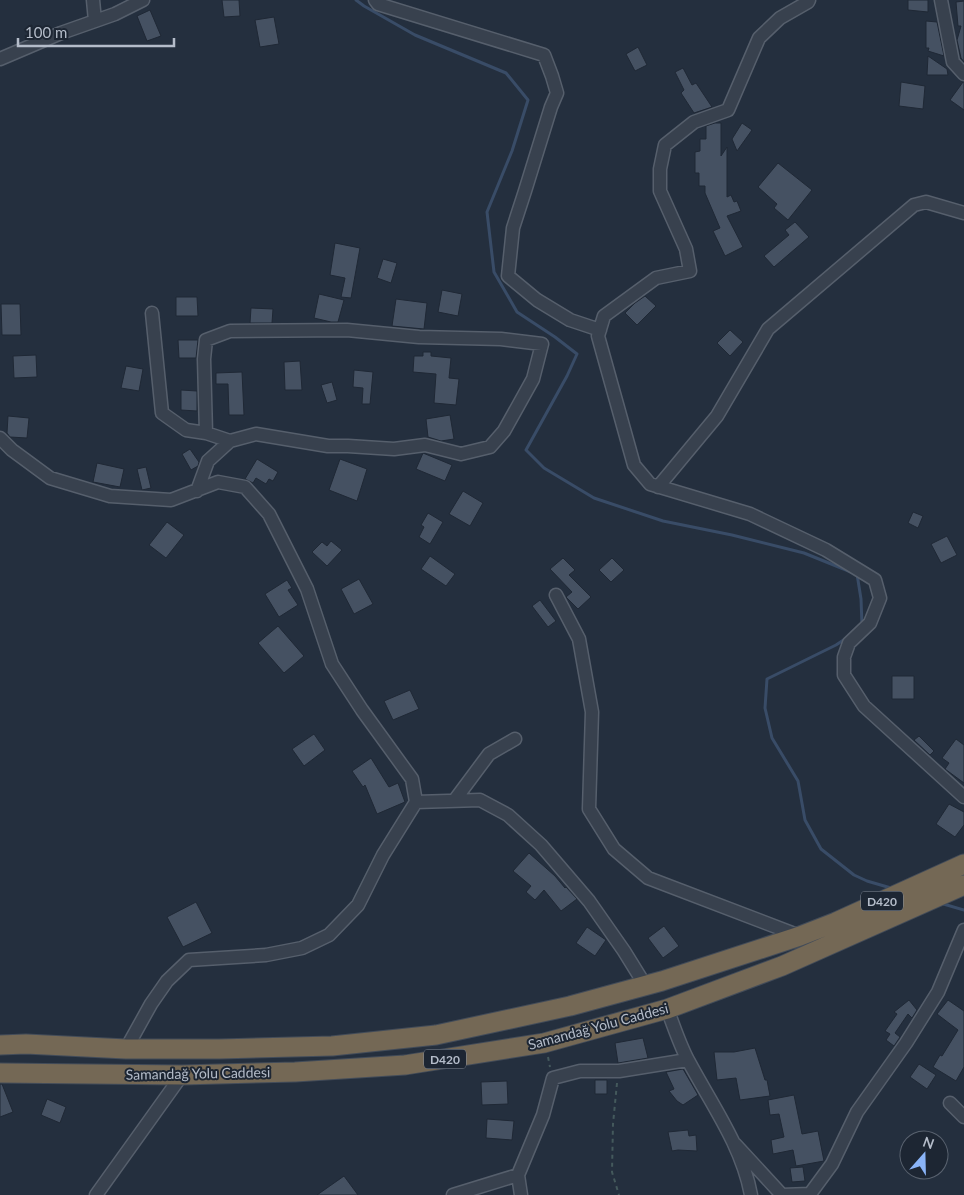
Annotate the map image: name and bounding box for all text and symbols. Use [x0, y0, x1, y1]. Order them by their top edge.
scale bar [18, 15, 174, 47]
text: 100 m [25, 23, 67, 41]
road number: D420 [861, 891, 903, 910]
street label: Samandağ Yolu Caddesi [526, 999, 670, 1053]
road number: D420 [424, 1050, 466, 1068]
street label: Samandağ Yolu Caddesi [126, 1063, 270, 1083]
north arrow [899, 1130, 949, 1180]
text: N [921, 1132, 937, 1152]

